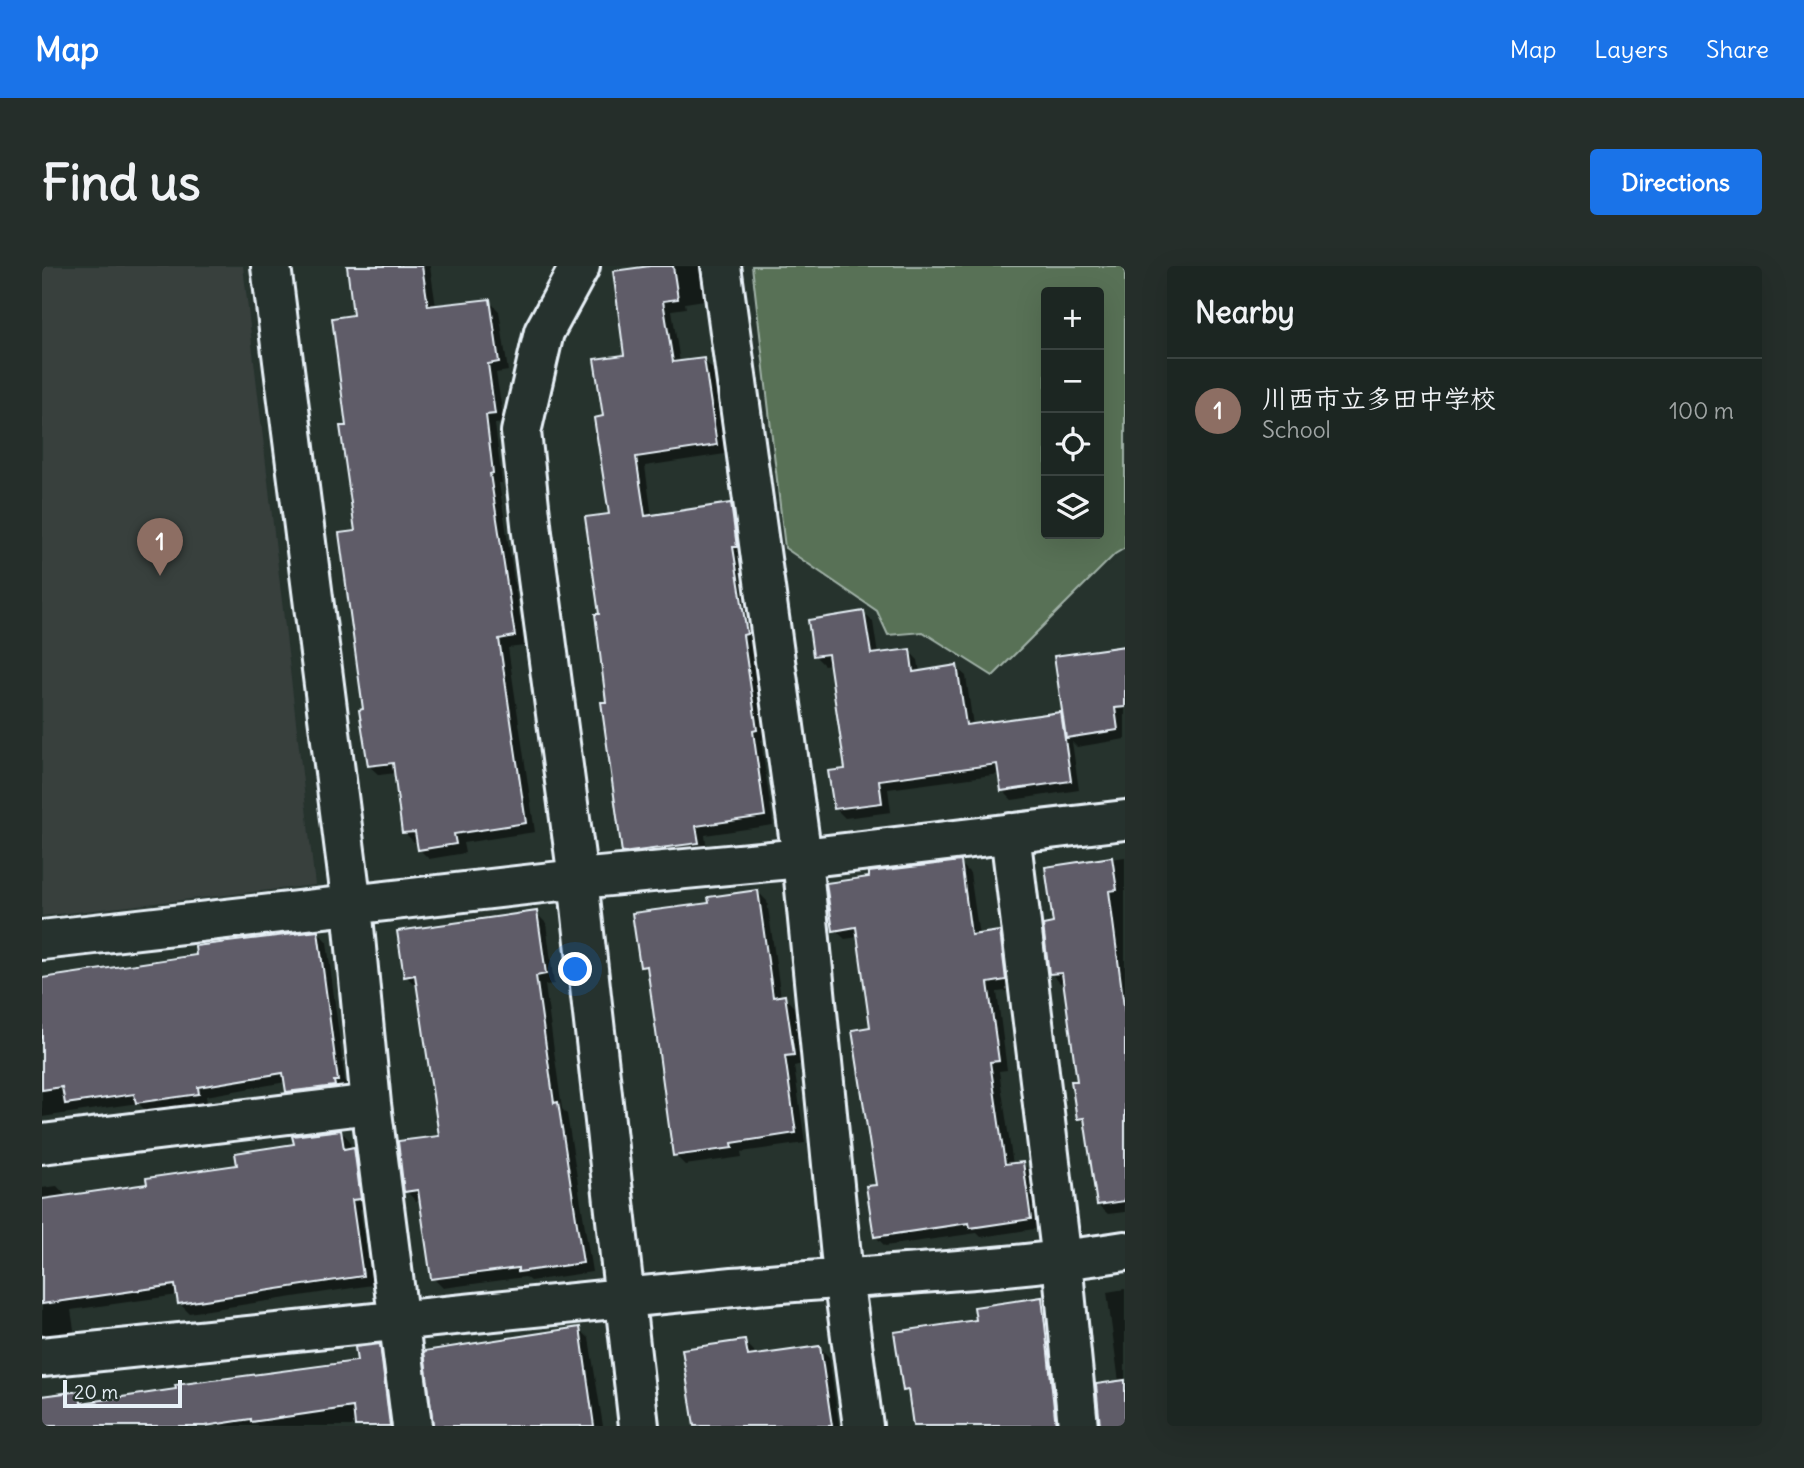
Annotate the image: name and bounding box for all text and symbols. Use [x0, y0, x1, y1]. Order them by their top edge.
text: Map [35, 28, 99, 70]
text: Map [1510, 34, 1556, 64]
text: Layers [1594, 34, 1668, 64]
text: Share [1706, 34, 1769, 64]
button: Directions [1590, 149, 1762, 215]
text: Find us [42, 152, 200, 213]
map controls [1041, 287, 1104, 539]
button: + [1041, 287, 1104, 350]
text: Nearby [1195, 293, 1295, 331]
button: − [1041, 350, 1104, 413]
text: 川西市立多田中学校 [1262, 382, 1496, 415]
text: 1 [1213, 396, 1223, 425]
text: 100 m [1669, 396, 1734, 425]
button: locate [1041, 413, 1104, 476]
text: School [1262, 415, 1331, 444]
button: layers [1041, 476, 1104, 539]
pin: 1 [137, 518, 183, 576]
your location [558, 952, 592, 986]
scale bar [63, 1377, 182, 1409]
text: 20 m [74, 1380, 118, 1404]

